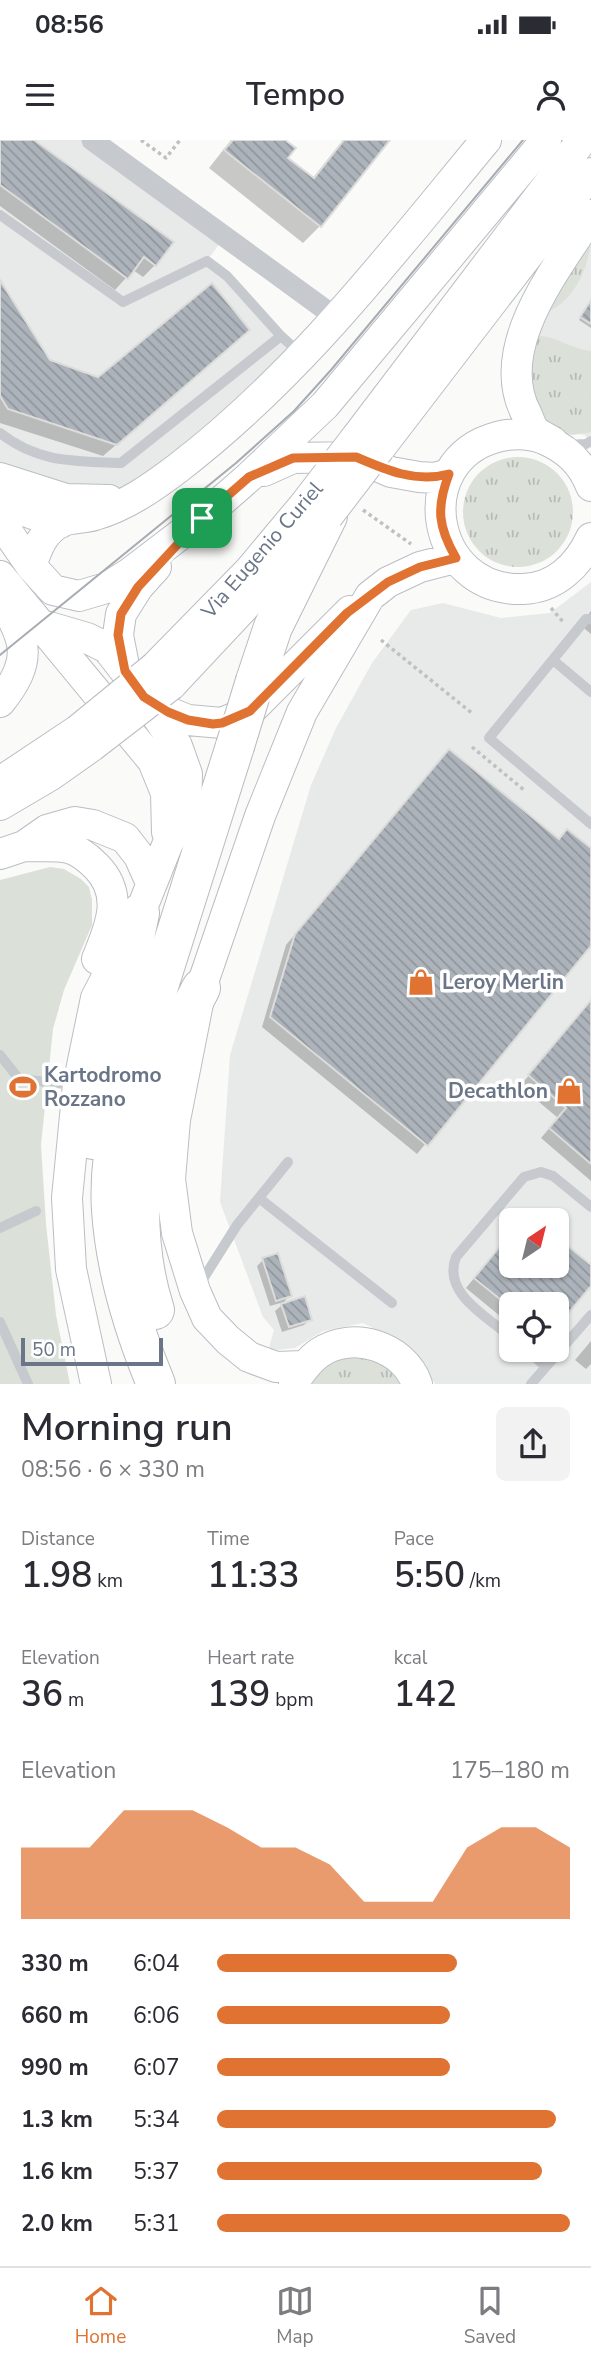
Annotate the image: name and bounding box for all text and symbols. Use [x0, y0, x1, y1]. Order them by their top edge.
text: 08:56 [35, 7, 104, 42]
text: Tempo [246, 73, 345, 116]
icon: menu [21, 76, 59, 114]
icon: person [532, 76, 570, 114]
street label: Via Eugenio Curiel [194, 475, 330, 625]
pin [172, 488, 232, 548]
icon: arrive [183, 499, 221, 537]
shop icon: Leroy Merlin [406, 967, 436, 997]
place label: Leroy Merlin [442, 968, 564, 996]
place label: Kartodromo Rozzano [44, 1061, 162, 1113]
sports icon: Kartodromo Rozzano [8, 1072, 38, 1102]
shop icon: Decathlon [554, 1076, 584, 1106]
place label: Decathlon [448, 1077, 548, 1105]
north arrow [499, 1208, 569, 1278]
map controls [499, 1208, 569, 1362]
button: locate [499, 1292, 569, 1362]
scale bar [21, 1335, 163, 1367]
text: 50 m [32, 1337, 76, 1363]
text: Morning run [21, 1402, 233, 1453]
button: share [496, 1407, 570, 1481]
text: 08:56 · 6 × 330 m [21, 1454, 205, 1485]
text: Distance [21, 1526, 95, 1552]
text: Time [207, 1526, 250, 1552]
text: Pace [394, 1526, 434, 1552]
text: 1.98 [21, 1552, 92, 1599]
text: 11:33 [207, 1552, 300, 1599]
text: 5:50 [394, 1552, 465, 1599]
text: km [92, 1568, 123, 1594]
text: /km [465, 1568, 501, 1594]
text: Elevation [21, 1645, 100, 1671]
text: Heart rate [207, 1645, 294, 1671]
text: kcal [394, 1645, 427, 1671]
text: 36 [21, 1671, 63, 1718]
text: 139 [207, 1671, 270, 1718]
text: 142 [394, 1671, 457, 1718]
text: m [63, 1687, 84, 1713]
text: bpm [270, 1687, 314, 1713]
text: Elevation [21, 1755, 116, 1786]
text: 175–180 m [450, 1755, 570, 1786]
text: 330 m [21, 1948, 89, 1979]
text: 6:04 [133, 1948, 180, 1979]
text: 660 m [21, 2000, 89, 2031]
text: 6:06 [133, 2000, 180, 2031]
text: 990 m [21, 2052, 89, 2083]
text: 6:07 [133, 2052, 180, 2083]
text: 1.3 km [21, 2104, 93, 2135]
text: 5:34 [133, 2104, 180, 2135]
text: 1.6 km [21, 2156, 93, 2187]
text: 5:37 [133, 2156, 180, 2187]
text: 2.0 km [21, 2208, 93, 2239]
text: 5:31 [133, 2208, 180, 2239]
tab: Home [75, 2282, 126, 2350]
tab: Map [276, 2282, 314, 2350]
tab: Saved [464, 2282, 516, 2350]

